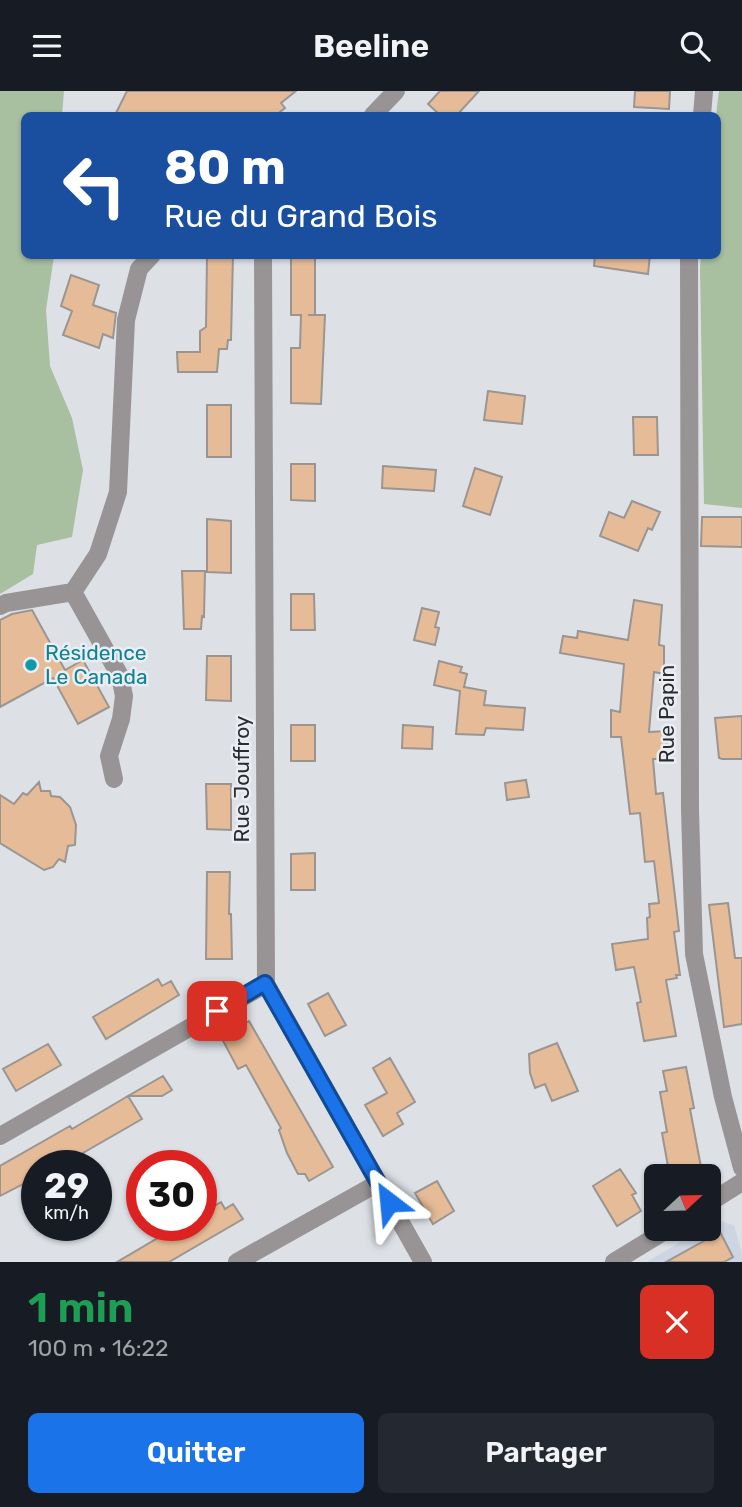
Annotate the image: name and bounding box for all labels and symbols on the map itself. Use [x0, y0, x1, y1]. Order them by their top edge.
place label: Résidence Le Canada [45, 640, 148, 689]
marker: Résidence Le Canada [23, 657, 39, 673]
street label: Rue Papin [654, 665, 679, 763]
street label: Rue Jouffroy [229, 715, 254, 842]
pin [187, 981, 247, 1041]
speed limit sign: 30 [126, 1150, 217, 1241]
north arrow [644, 1164, 721, 1241]
position arrow [352, 1165, 426, 1239]

